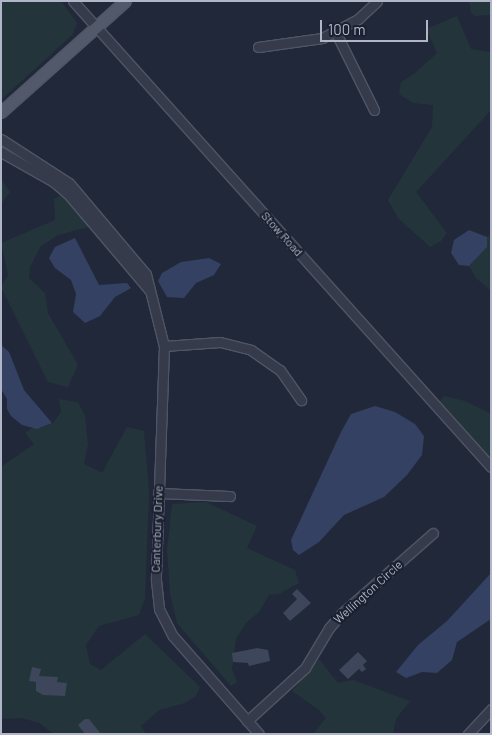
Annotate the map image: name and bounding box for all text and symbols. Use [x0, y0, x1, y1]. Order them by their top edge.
scale bar [322, 10, 430, 42]
text: 100 m [328, 20, 366, 38]
street label: Stow Road [258, 209, 306, 259]
street label: Canterbury Drive [148, 485, 166, 573]
street label: Wellington Circle [331, 557, 405, 627]

